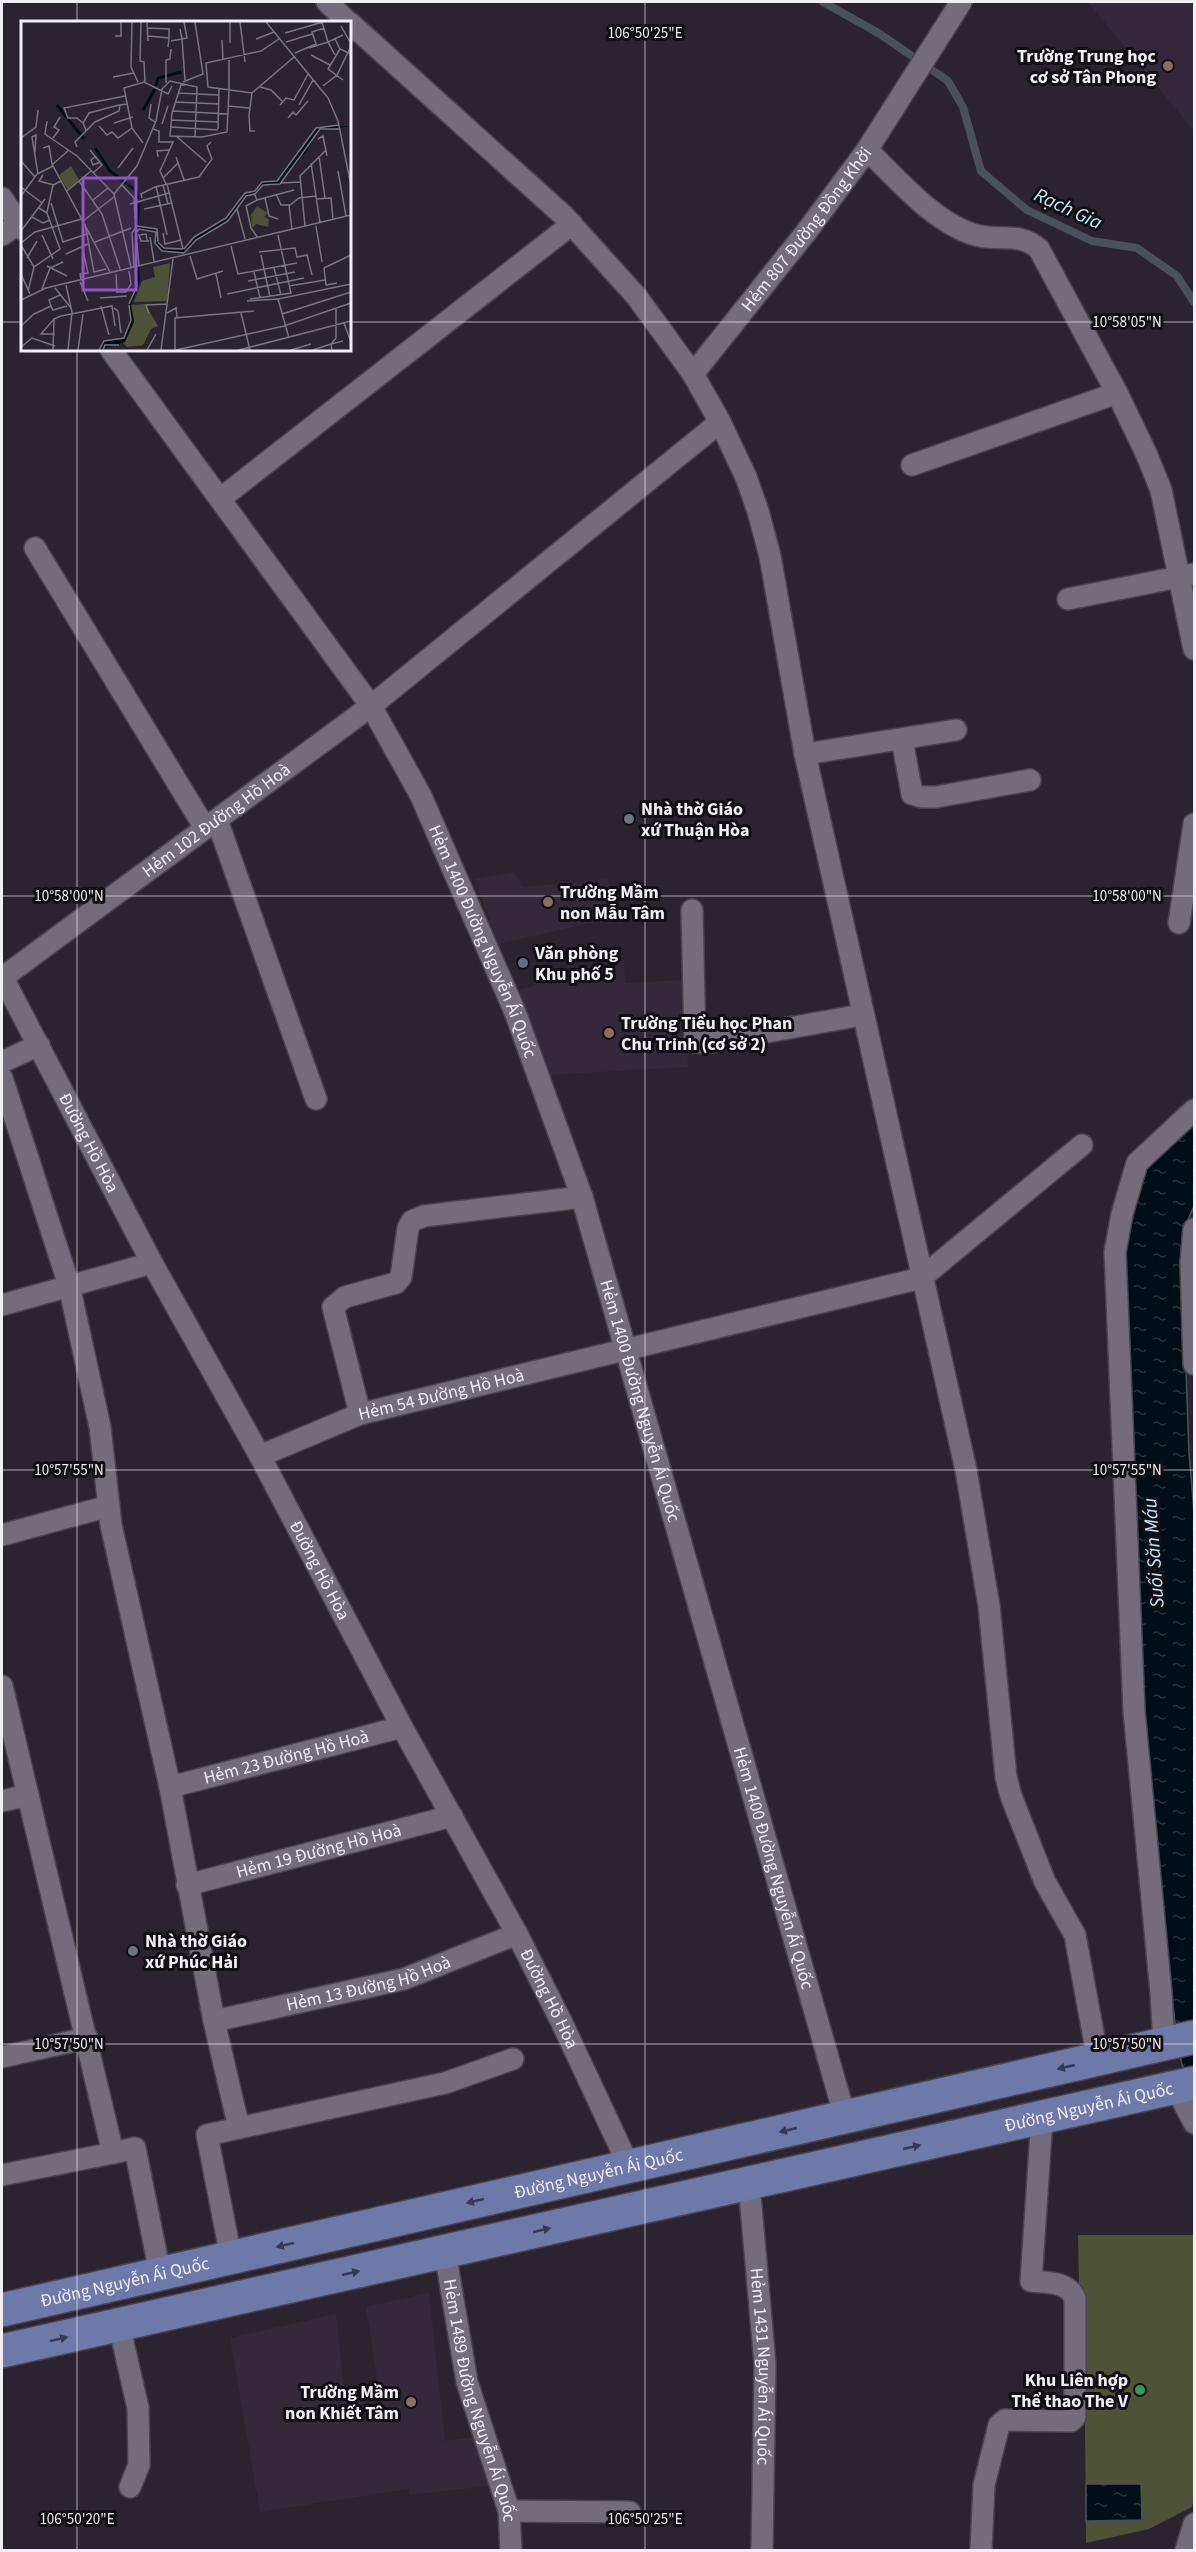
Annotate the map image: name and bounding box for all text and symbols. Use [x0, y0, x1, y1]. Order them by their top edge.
inset map [21, 21, 351, 351]
text: 106°50'25"E [607, 23, 683, 44]
place label: Trường Trung học cơ sở Tân Phong [1017, 44, 1157, 90]
marker: Trường Trung học cơ sở Tân Phong [1161, 59, 1175, 73]
street label: Hẻm 807 Đường Đồng Khởi [735, 142, 878, 317]
water label: Rạch Gia [1029, 181, 1107, 237]
text: 10°58'05"N [1092, 312, 1162, 333]
street label: Hẻm 102 Đường Hồ Hoà [137, 757, 295, 883]
place label: Nhà thờ Giáo xứ Thuận Hòa [641, 797, 749, 843]
marker: Nhà thờ Giáo xứ Thuận Hòa [622, 812, 636, 826]
street label: Hẻm 1400 Đường Nguyễn Ái Quốc [423, 821, 543, 1062]
place label: Trường Mầm non Mẫu Tâm [560, 880, 665, 926]
text: 10°58'00"N [34, 886, 104, 907]
text: 10°58'00"N [1092, 886, 1162, 907]
marker: Trường Mầm non Mẫu Tâm [541, 895, 555, 909]
place label: Văn phòng Khu phố 5 [534, 941, 619, 987]
marker: Văn phòng Khu phố 5 [516, 956, 530, 970]
place label: Trường Tiểu học Phan Chu Trinh (cơ sở 2) [621, 1011, 792, 1057]
marker: Trường Tiểu học Phan Chu Trinh (cơ sở 2) [602, 1026, 616, 1040]
street label: Đường Hồ Hòa [53, 1089, 125, 1197]
street label: Hẻm 1400 Đường Nguyễn Ái Quốc [594, 1277, 687, 1525]
street label: Hẻm 54 Đường Hồ Hoà [356, 1362, 527, 1426]
text: 10°57'55"N [34, 1460, 104, 1481]
text: 10°57'55"N [1092, 1460, 1162, 1481]
water label: Suối Săn Máu [1136, 1497, 1172, 1609]
street label: Đường Hồ Hòa [284, 1516, 356, 1624]
street label: Hẻm 23 Đường Hồ Hoà [201, 1724, 371, 1790]
street label: Hẻm 1400 Đường Nguyễn Ái Quốc [727, 1744, 820, 1992]
street label: Hẻm 19 Đường Hồ Hoà [233, 1817, 404, 1884]
place label: Nhà thờ Giáo xứ Phúc Hải [145, 1929, 247, 1975]
marker: Nhà thờ Giáo xứ Phúc Hải [126, 1944, 140, 1958]
street label: Đường Hồ Hòa [514, 1944, 585, 2053]
street label: Hẻm 13 Đường Hồ Hoà [284, 1949, 454, 2017]
text: 10°57'50"N [34, 2034, 104, 2055]
text: 10°57'50"N [1092, 2034, 1162, 2055]
one-way arrow [1056, 2063, 1075, 2073]
street label: Đường Nguyễn Ái Quốc [1002, 2076, 1176, 2138]
one-way arrow [779, 2126, 798, 2136]
street label: Đường Nguyễn Ái Quốc [512, 2142, 685, 2205]
one-way arrow [903, 2142, 922, 2152]
one-way arrow [466, 2197, 485, 2207]
one-way arrow [532, 2225, 551, 2235]
one-way arrow [276, 2240, 294, 2250]
street label: Đường Nguyễn Ái Quốc [38, 2250, 212, 2313]
street label: Hẻm 1431 Nguyễn Ái Quốc [744, 2267, 778, 2465]
one-way arrow [342, 2268, 361, 2277]
street label: Hẻm 1489 Đường Nguyễn Ái Quốc [437, 2277, 522, 2523]
one-way arrow [49, 2333, 68, 2343]
place label: Khu Liên hợp Thể thao The V [1011, 2368, 1129, 2414]
place label: Trường Mầm non Khiết Tâm [285, 2380, 399, 2426]
marker: Khu Liên hợp Thể thao The V [1133, 2383, 1147, 2397]
marker: Trường Mầm non Khiết Tâm [404, 2395, 418, 2409]
text: 106°50'20"E [39, 2509, 115, 2530]
text: 106°50'25"E [607, 2509, 683, 2530]

